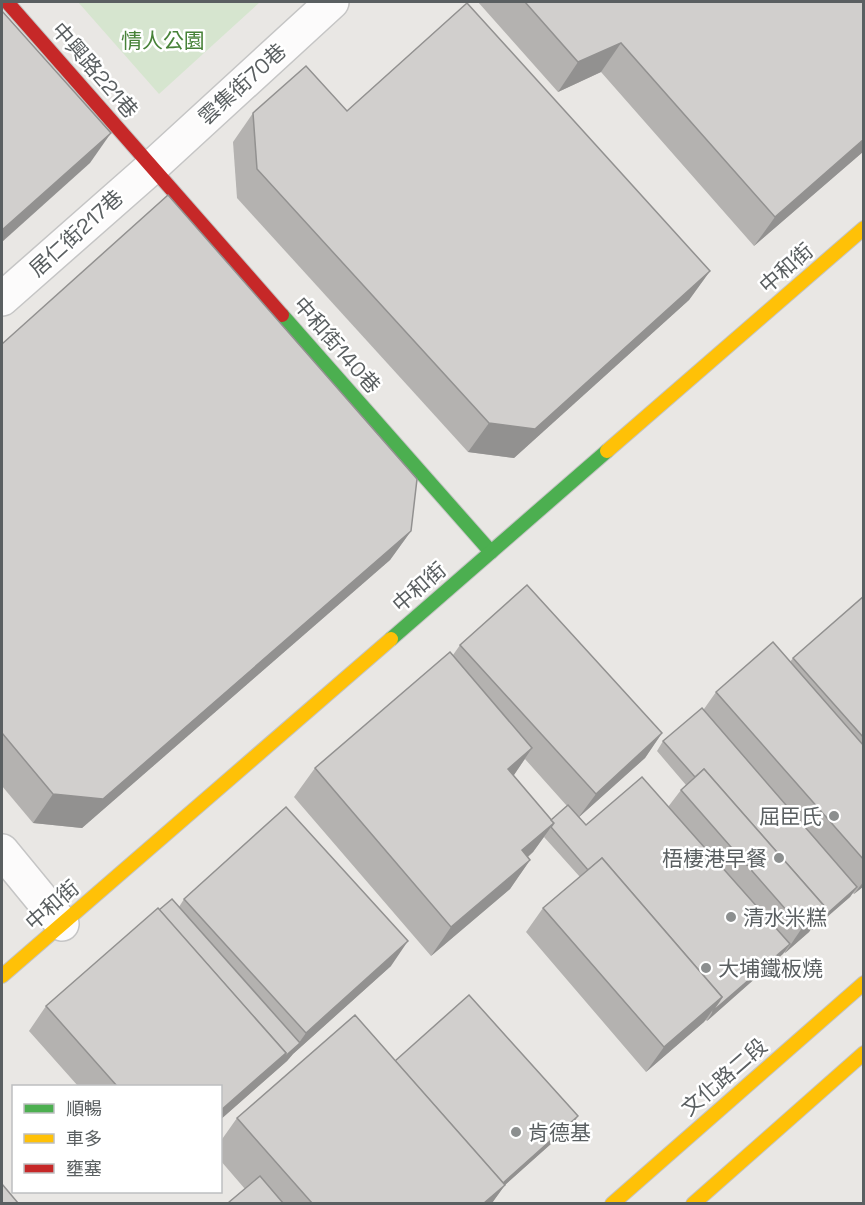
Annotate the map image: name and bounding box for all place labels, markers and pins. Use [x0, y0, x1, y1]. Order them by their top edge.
place label: 屈臣氏 [759, 803, 822, 830]
marker: 屈臣氏 [827, 809, 841, 823]
place label: 梧棲港早餐 [662, 845, 767, 872]
marker: 梧棲港早餐 [772, 851, 786, 865]
place label: 清水米糕 [743, 904, 827, 931]
marker: 清水米糕 [724, 910, 738, 924]
place label: 大埔鐵板燒 [718, 955, 823, 982]
marker: 大埔鐵板燒 [699, 961, 713, 975]
place label: 肯德基 [528, 1119, 591, 1146]
marker: 肯德基 [509, 1125, 523, 1139]

